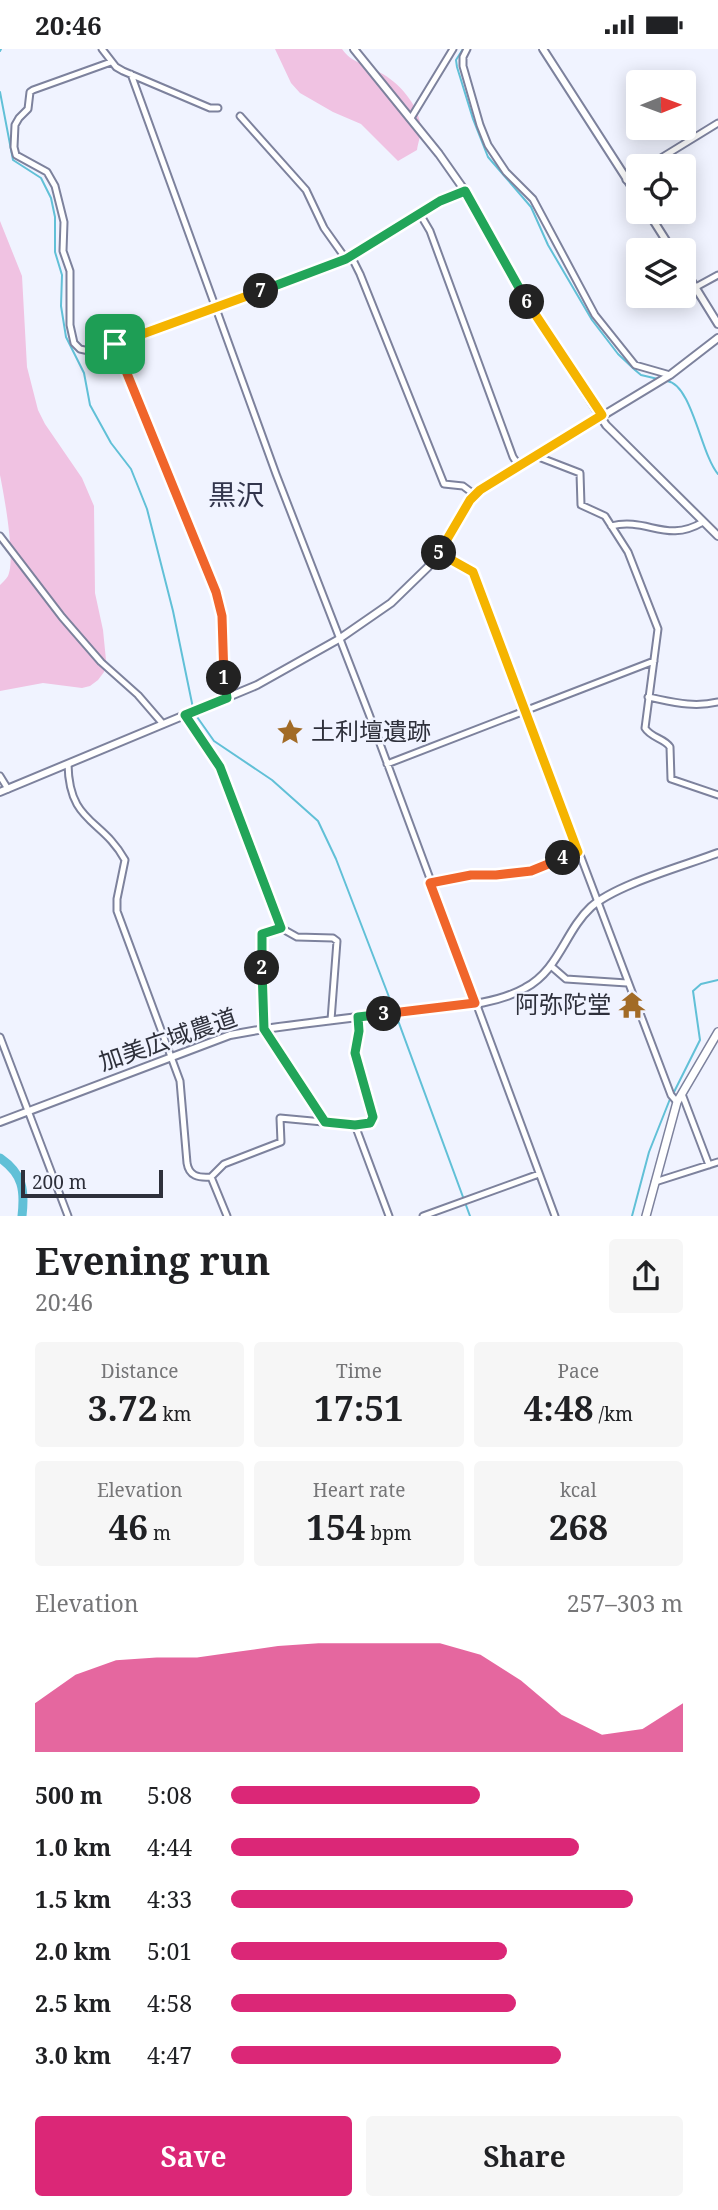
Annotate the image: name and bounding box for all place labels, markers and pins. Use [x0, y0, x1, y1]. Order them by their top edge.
pin: 7 [244, 273, 278, 309]
pin: 6 [510, 285, 544, 319]
pin [85, 314, 145, 374]
pin: 5 [422, 535, 457, 571]
pin: 1 [206, 661, 242, 695]
place label: 土利壇遺跡 [311, 714, 431, 747]
place icon: 土利壇遺跡 [275, 717, 305, 747]
pin: 4 [546, 841, 580, 875]
pin: 2 [244, 951, 280, 985]
place label: 阿弥陀堂 [515, 987, 611, 1020]
temple icon: 阿弥陀堂 [617, 990, 647, 1020]
pin: 3 [366, 997, 402, 1031]

